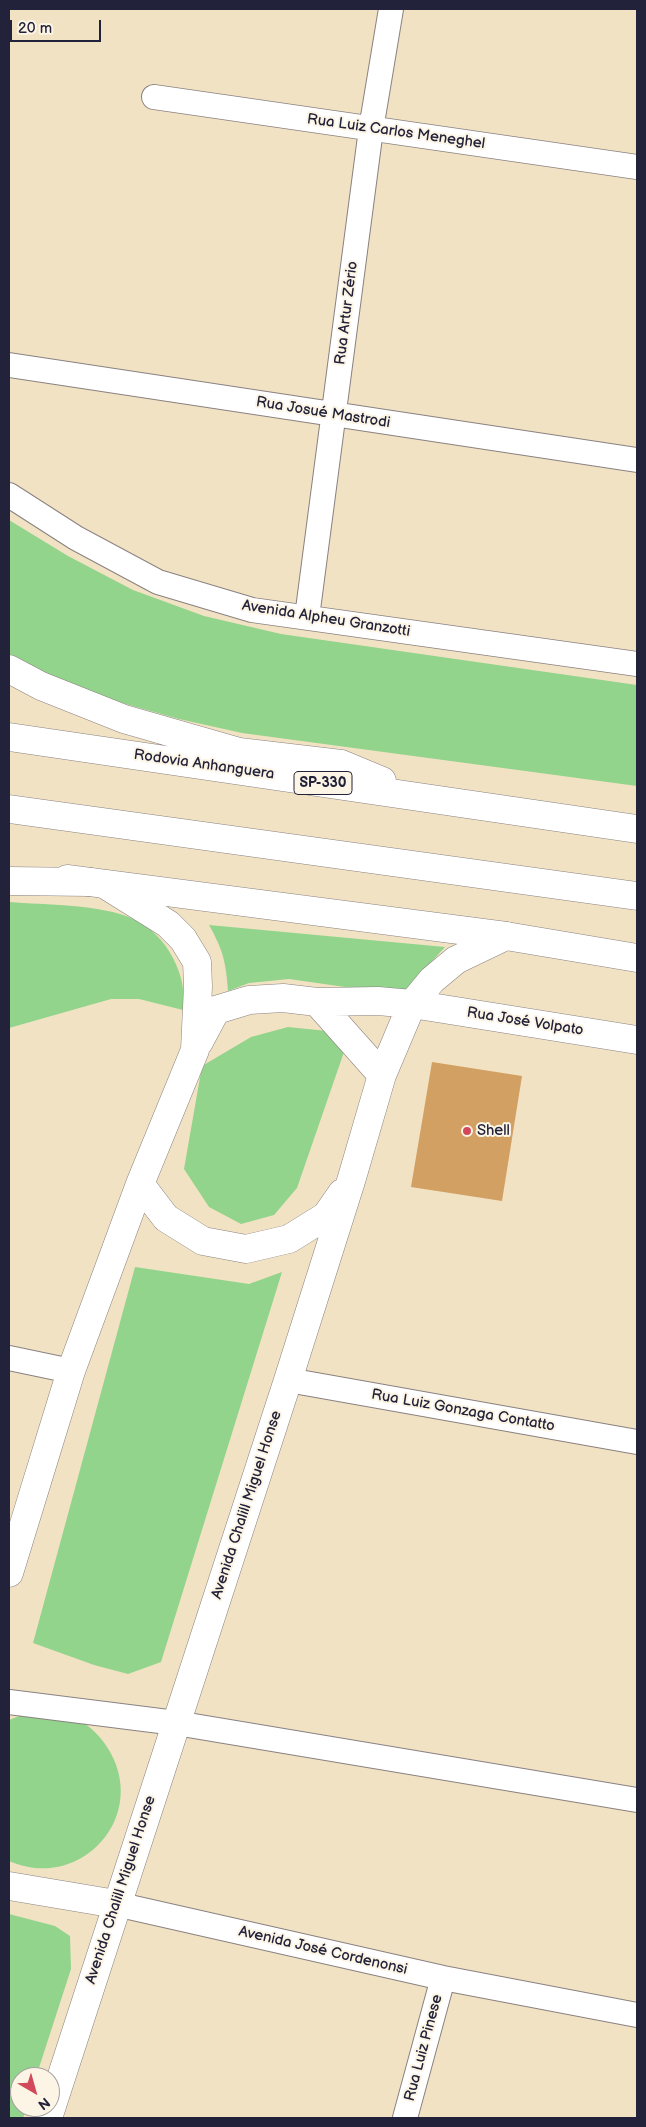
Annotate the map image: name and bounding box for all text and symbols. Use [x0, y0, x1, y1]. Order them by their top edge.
scale bar [12, 10, 104, 42]
text: 20 m [18, 19, 52, 38]
street label: Rua Luiz Carlos Meneghel [306, 111, 486, 153]
street label: Rua Artur Zério [332, 260, 362, 366]
street label: Rua Josué Mastrodi [255, 393, 391, 433]
street label: Avenida Alpheu Granzotti [241, 597, 411, 641]
street label: Rodovia Anhanguera [133, 746, 275, 784]
road number: SP-330 [294, 771, 352, 794]
street label: Rua José Volpato [465, 1004, 585, 1040]
place label: Shell [477, 1122, 510, 1140]
marker: Shell [461, 1125, 473, 1137]
street label: Rua Luiz Gonzaga Contatto [370, 1386, 556, 1436]
street label: Avenida Chalill Miguel Honse [208, 1409, 286, 1601]
street label: Avenida Chalill Miguel Honse [82, 1794, 160, 1986]
street label: Avenida José Cordenonsi [237, 1923, 409, 1979]
street label: Rua Luiz Pinese [401, 1993, 447, 2103]
north arrow [10, 2067, 60, 2117]
text: N [35, 2093, 53, 2113]

